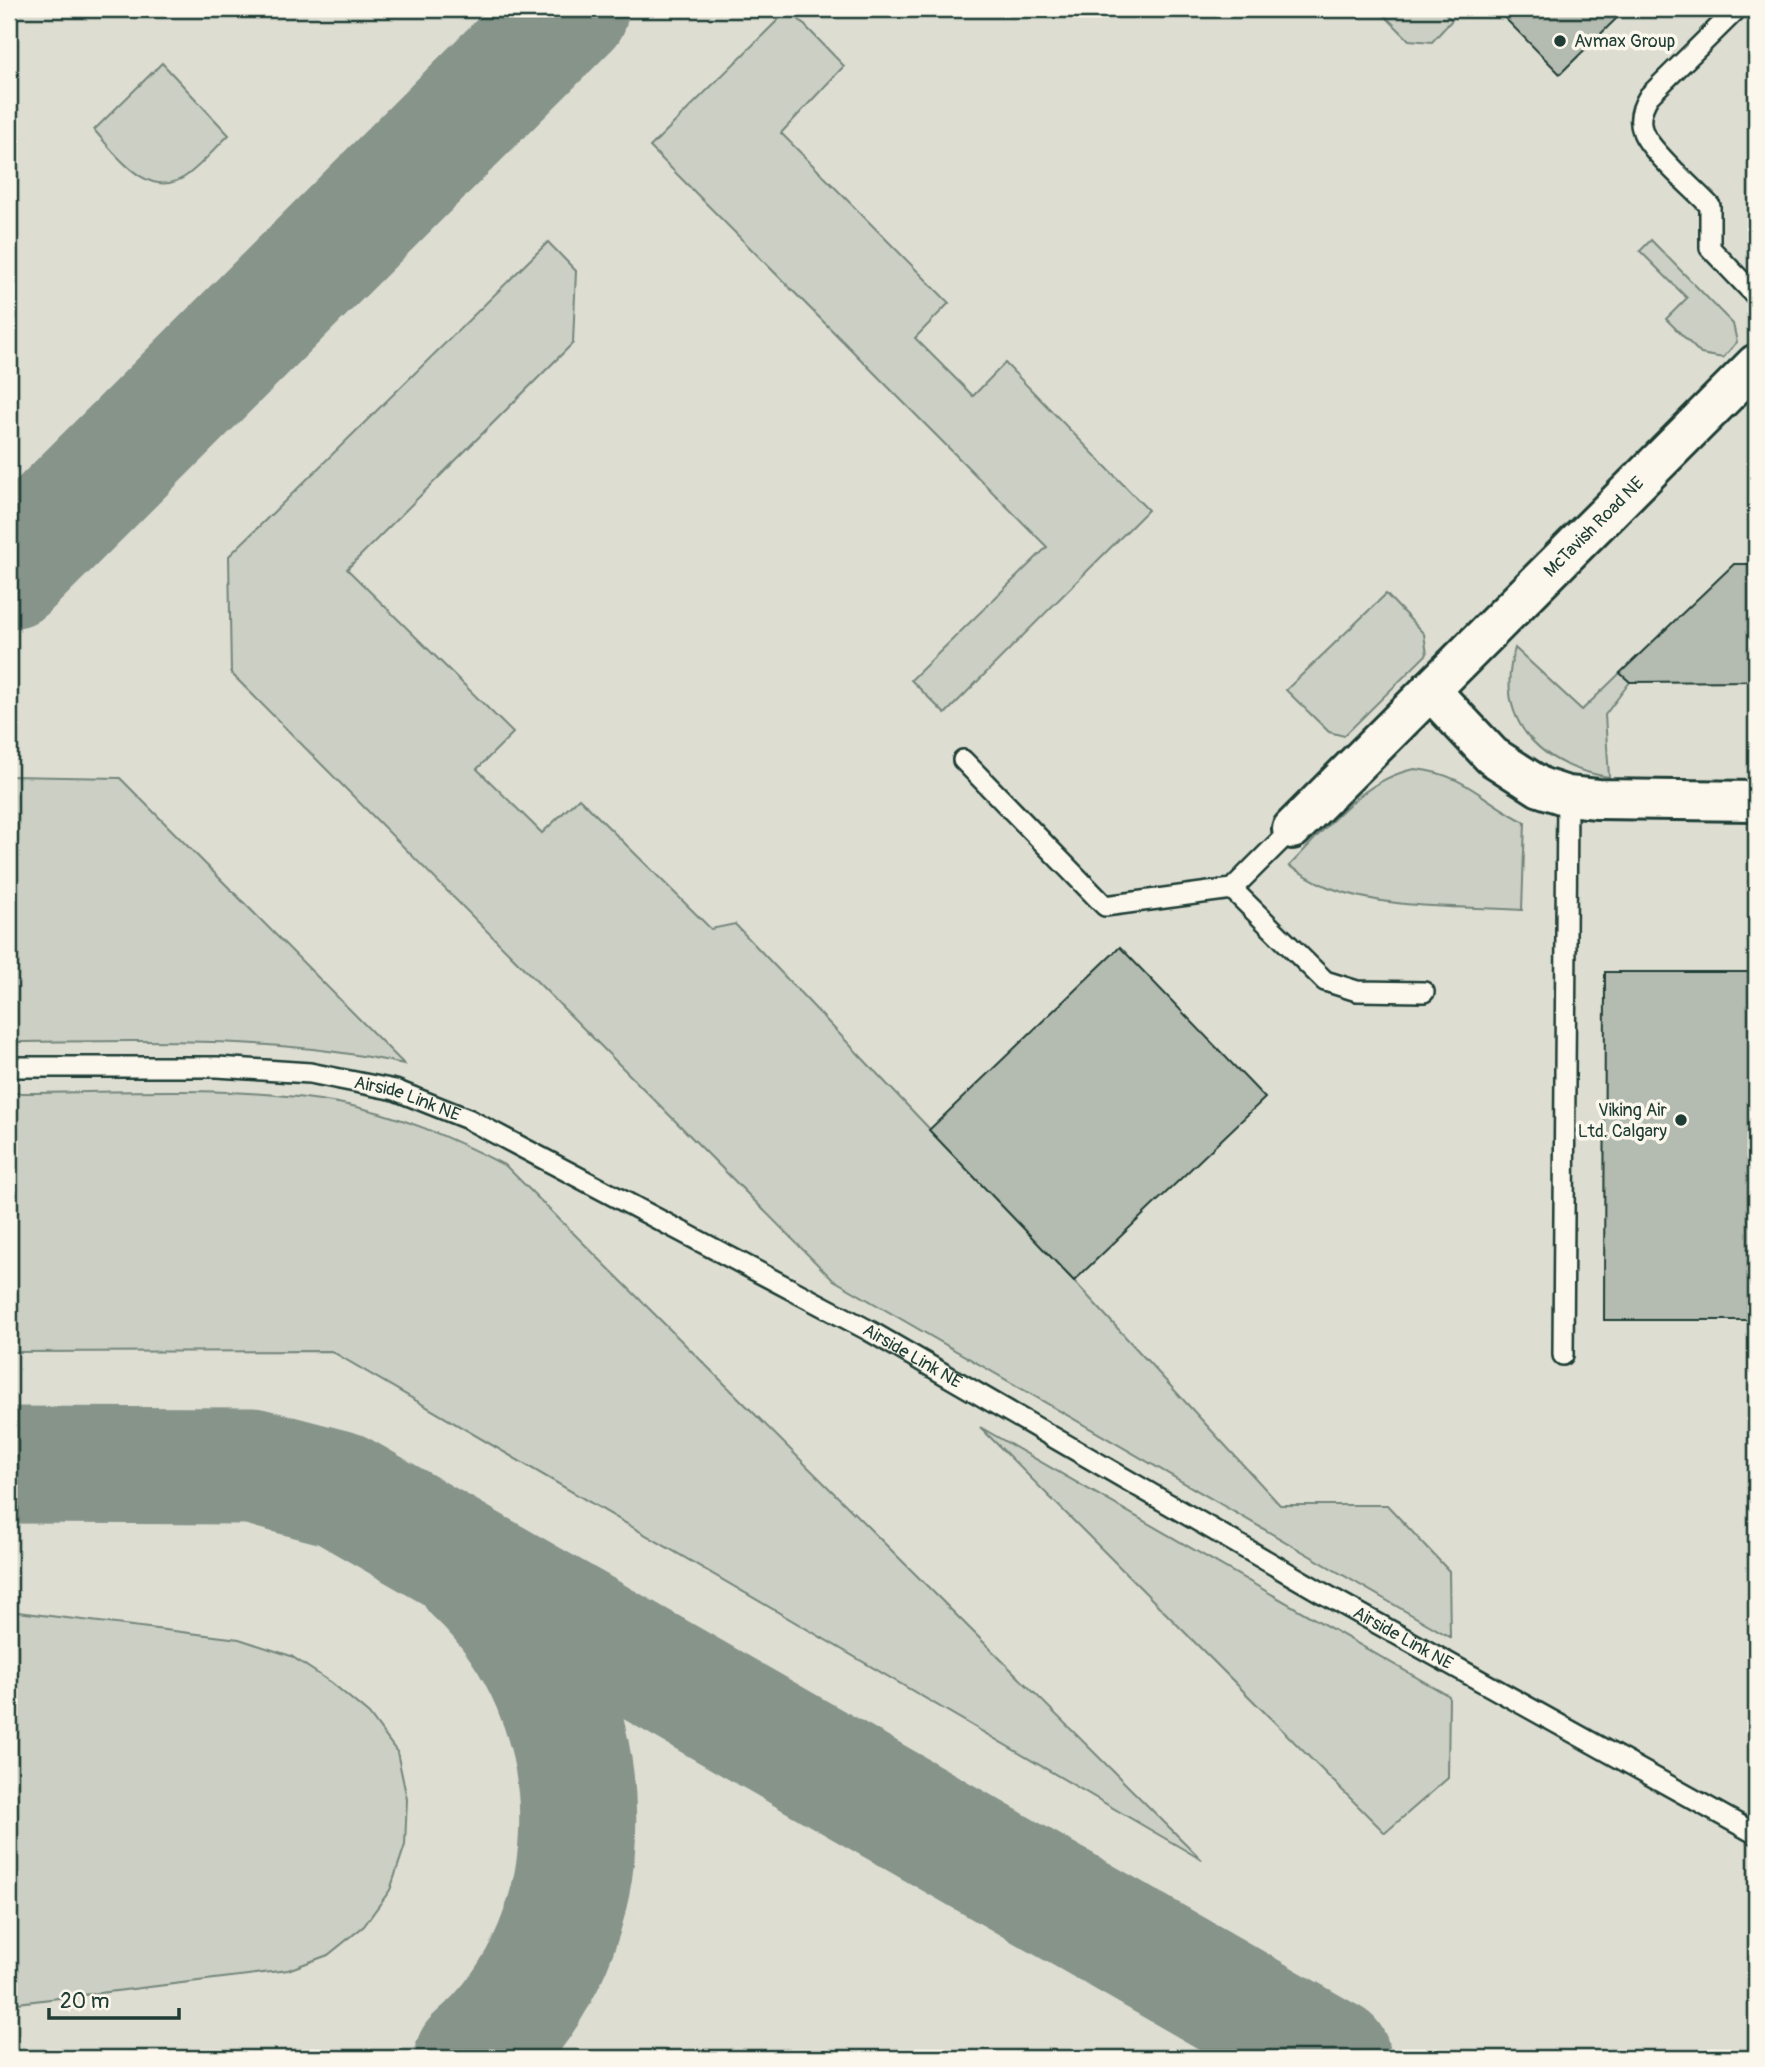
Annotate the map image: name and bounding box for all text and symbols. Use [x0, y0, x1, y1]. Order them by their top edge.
place label: Avmax Group [1574, 30, 1675, 53]
marker: Avmax Group [1552, 33, 1568, 49]
street label: McTavish Road NE [1539, 472, 1649, 582]
street label: Airside Link NE [352, 1071, 464, 1126]
place label: Viking Air Ltd. Calgary [1578, 1099, 1668, 1143]
marker: Viking Air Ltd. Calgary [1673, 1112, 1689, 1128]
street label: Airside Link NE [859, 1318, 966, 1393]
street label: Airside Link NE [1349, 1601, 1457, 1675]
scale bar [49, 1976, 178, 2020]
text: 20 m [60, 1988, 109, 2015]

